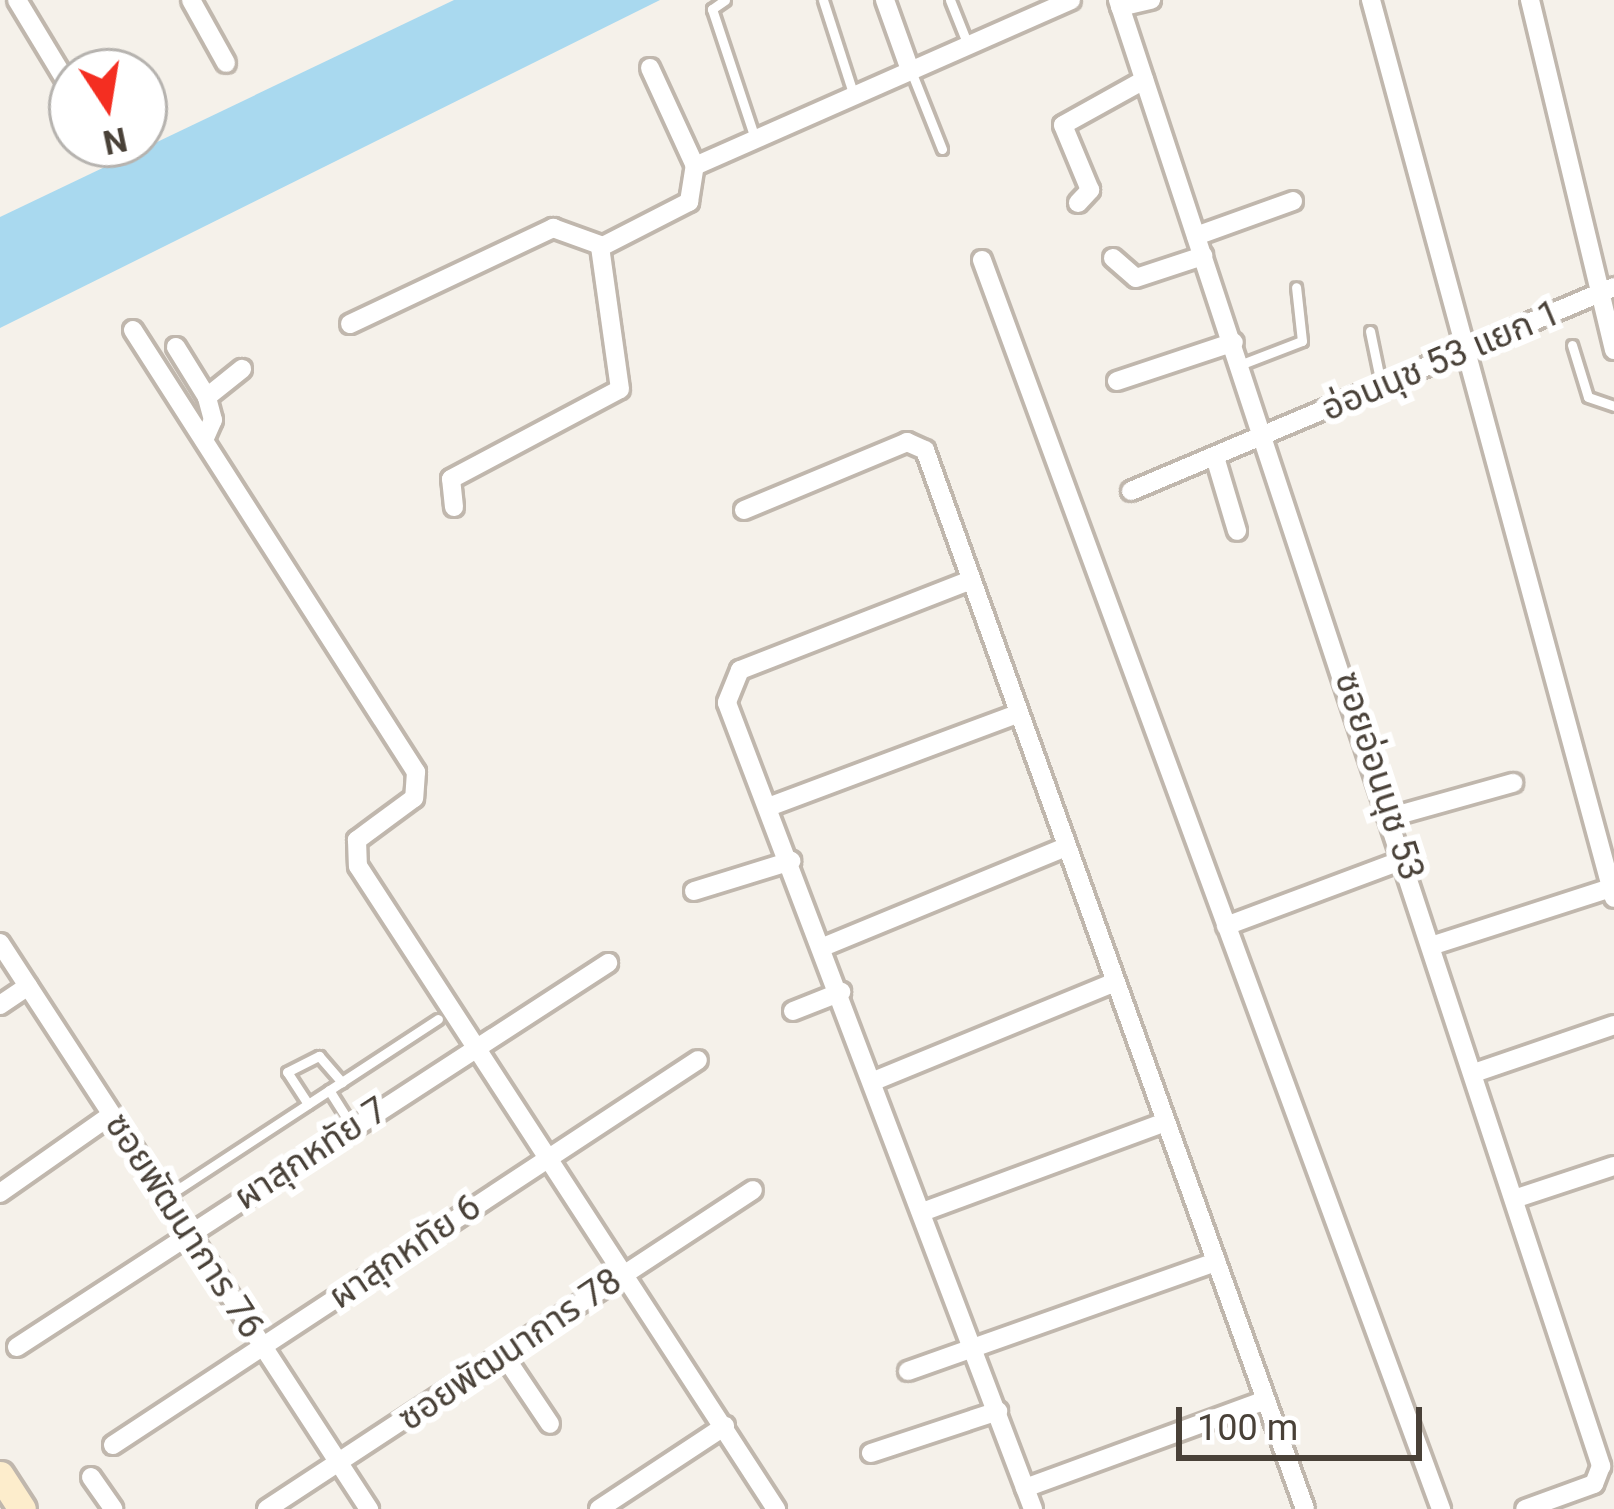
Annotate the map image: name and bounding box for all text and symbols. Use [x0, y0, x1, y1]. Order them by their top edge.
north arrow [48, 48, 168, 168]
text: N [100, 119, 130, 162]
street label: อ่อนนุช 53 แยก 1 [1315, 291, 1567, 431]
street label: ซอยอ่อนนุช 53 [1325, 666, 1433, 886]
street label: ผาสุกหทัย 7 [226, 1089, 396, 1219]
street label: ซอยพัฒนาการ 76 [95, 1105, 273, 1347]
street label: ผาสุกหทัย 6 [321, 1186, 489, 1318]
street label: ซอยพัฒนาการ 78 [390, 1260, 630, 1440]
scale bar [1182, 1383, 1428, 1457]
text: 100 m [1197, 1407, 1298, 1449]

